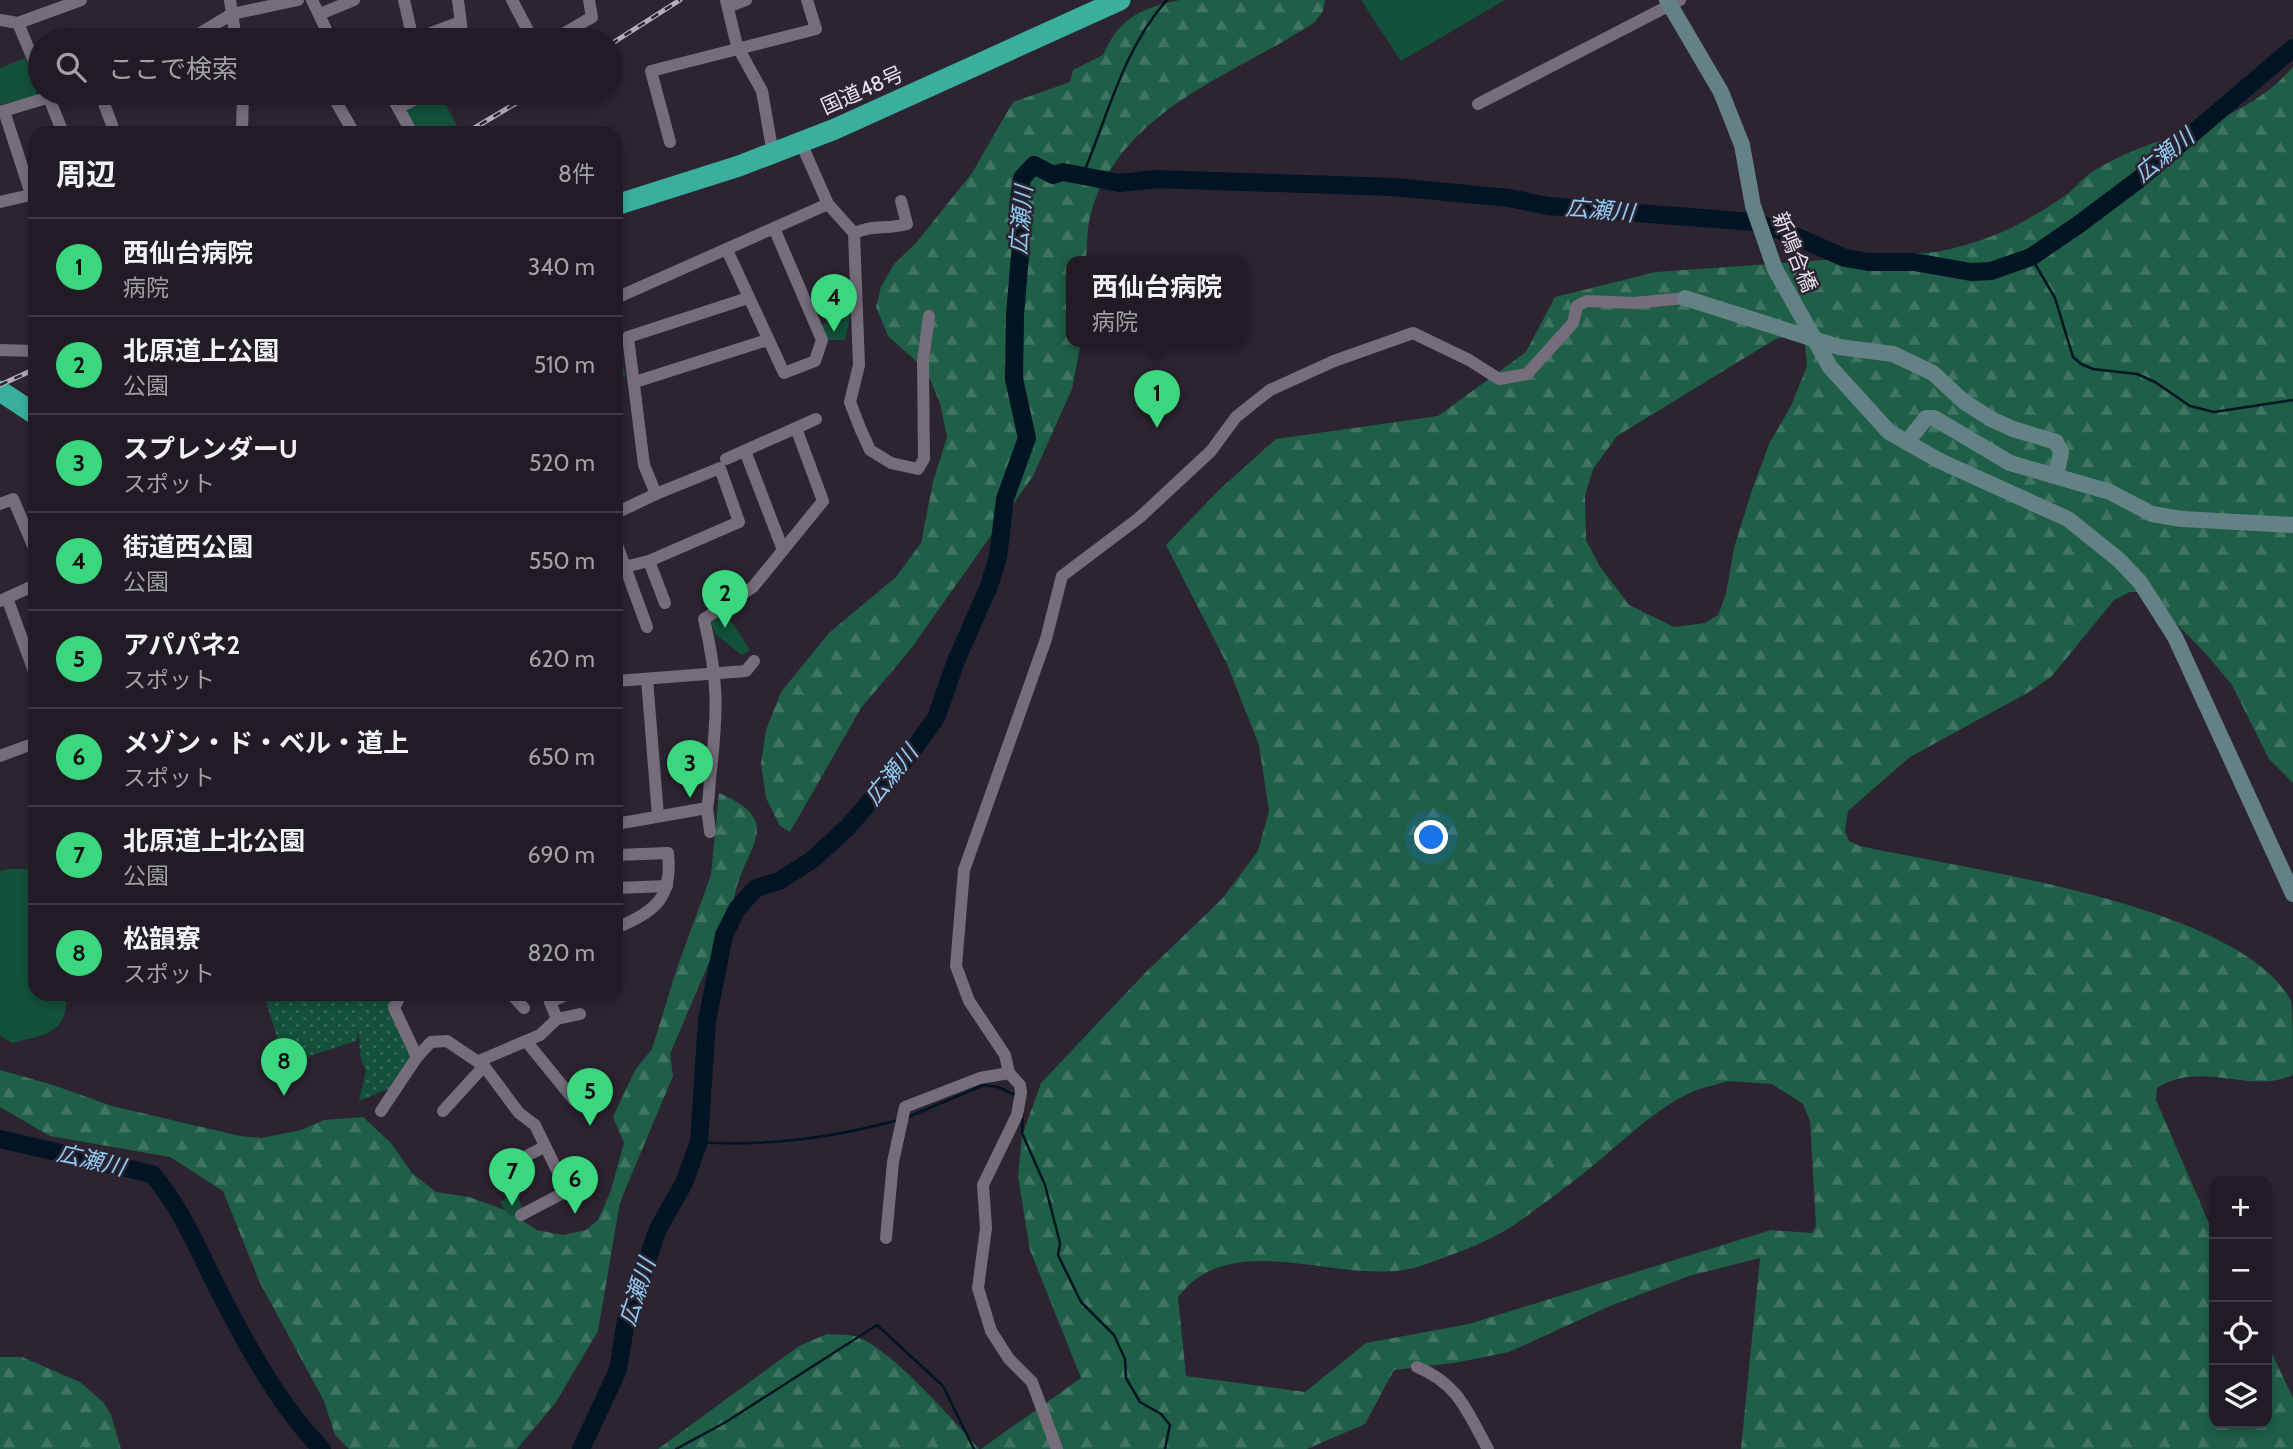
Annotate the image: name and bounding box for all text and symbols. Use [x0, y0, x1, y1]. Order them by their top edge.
search box [28, 28, 623, 105]
icon: search [52, 48, 90, 86]
text: ここで検索 [108, 53, 238, 85]
street label: 国道48号 [817, 61, 907, 119]
water label: 広瀬川 [2128, 121, 2202, 188]
text: 周辺 [56, 156, 116, 193]
text: 8件 [558, 160, 595, 188]
water label: 広瀬川 [1004, 181, 1038, 256]
water label: 広瀬川 [1564, 193, 1639, 227]
street label: 新鳴合橋 [1768, 208, 1822, 296]
text: 西仙台病院 [123, 237, 253, 269]
text: 1 [75, 253, 83, 281]
text: 340 m [528, 253, 595, 281]
popup [1066, 256, 1248, 347]
text: 西仙台病院 [1092, 271, 1222, 303]
text: 病院 [123, 274, 169, 302]
pin: 4 [811, 274, 857, 332]
text: 病院 [1092, 308, 1138, 336]
text: 北原道上公園 [123, 335, 279, 367]
text: 2 [73, 351, 85, 379]
text: 510 m [534, 351, 595, 379]
pin: 1 [1134, 370, 1180, 428]
text: 公園 [123, 372, 169, 400]
text: スプレンダーU [123, 433, 298, 465]
text: 3 [73, 449, 85, 477]
text: 520 m [529, 449, 595, 477]
text: スポット [123, 470, 215, 498]
text: 街道西公園 [123, 531, 253, 563]
text: 4 [72, 547, 86, 575]
text: 550 m [529, 547, 595, 575]
text: 公園 [123, 568, 169, 596]
pin: 2 [702, 570, 748, 628]
text: アパパネ2 [123, 629, 240, 661]
text: 5 [73, 645, 85, 673]
text: 620 m [528, 645, 595, 673]
text: スポット [123, 666, 215, 694]
text: メゾン・ド・ベル・道上 [123, 727, 409, 759]
water label: 広瀬川 [858, 737, 925, 811]
pin: 3 [667, 740, 713, 798]
text: 6 [73, 743, 85, 771]
text: 650 m [528, 743, 595, 771]
text: スポット [123, 764, 215, 792]
your location [1414, 820, 1448, 854]
text: 北原道上北公園 [123, 825, 305, 857]
text: 7 [73, 841, 85, 869]
text: 690 m [527, 841, 595, 869]
text: 公園 [123, 862, 169, 890]
text: 松韻寮 [123, 923, 201, 955]
text: 8 [72, 939, 86, 967]
text: 820 m [528, 939, 595, 967]
text: スポット [123, 960, 215, 988]
pin: 8 [261, 1038, 307, 1096]
pin: 5 [567, 1068, 613, 1126]
water label: 広瀬川 [54, 1139, 131, 1182]
pin: 7 [489, 1148, 535, 1206]
pin: 6 [552, 1156, 598, 1214]
map controls [2209, 1176, 2272, 1428]
button: + [2209, 1176, 2272, 1239]
button: − [2209, 1239, 2272, 1302]
water label: 広瀬川 [613, 1252, 662, 1329]
button: locate [2209, 1302, 2272, 1365]
button: layers [2209, 1365, 2272, 1428]

